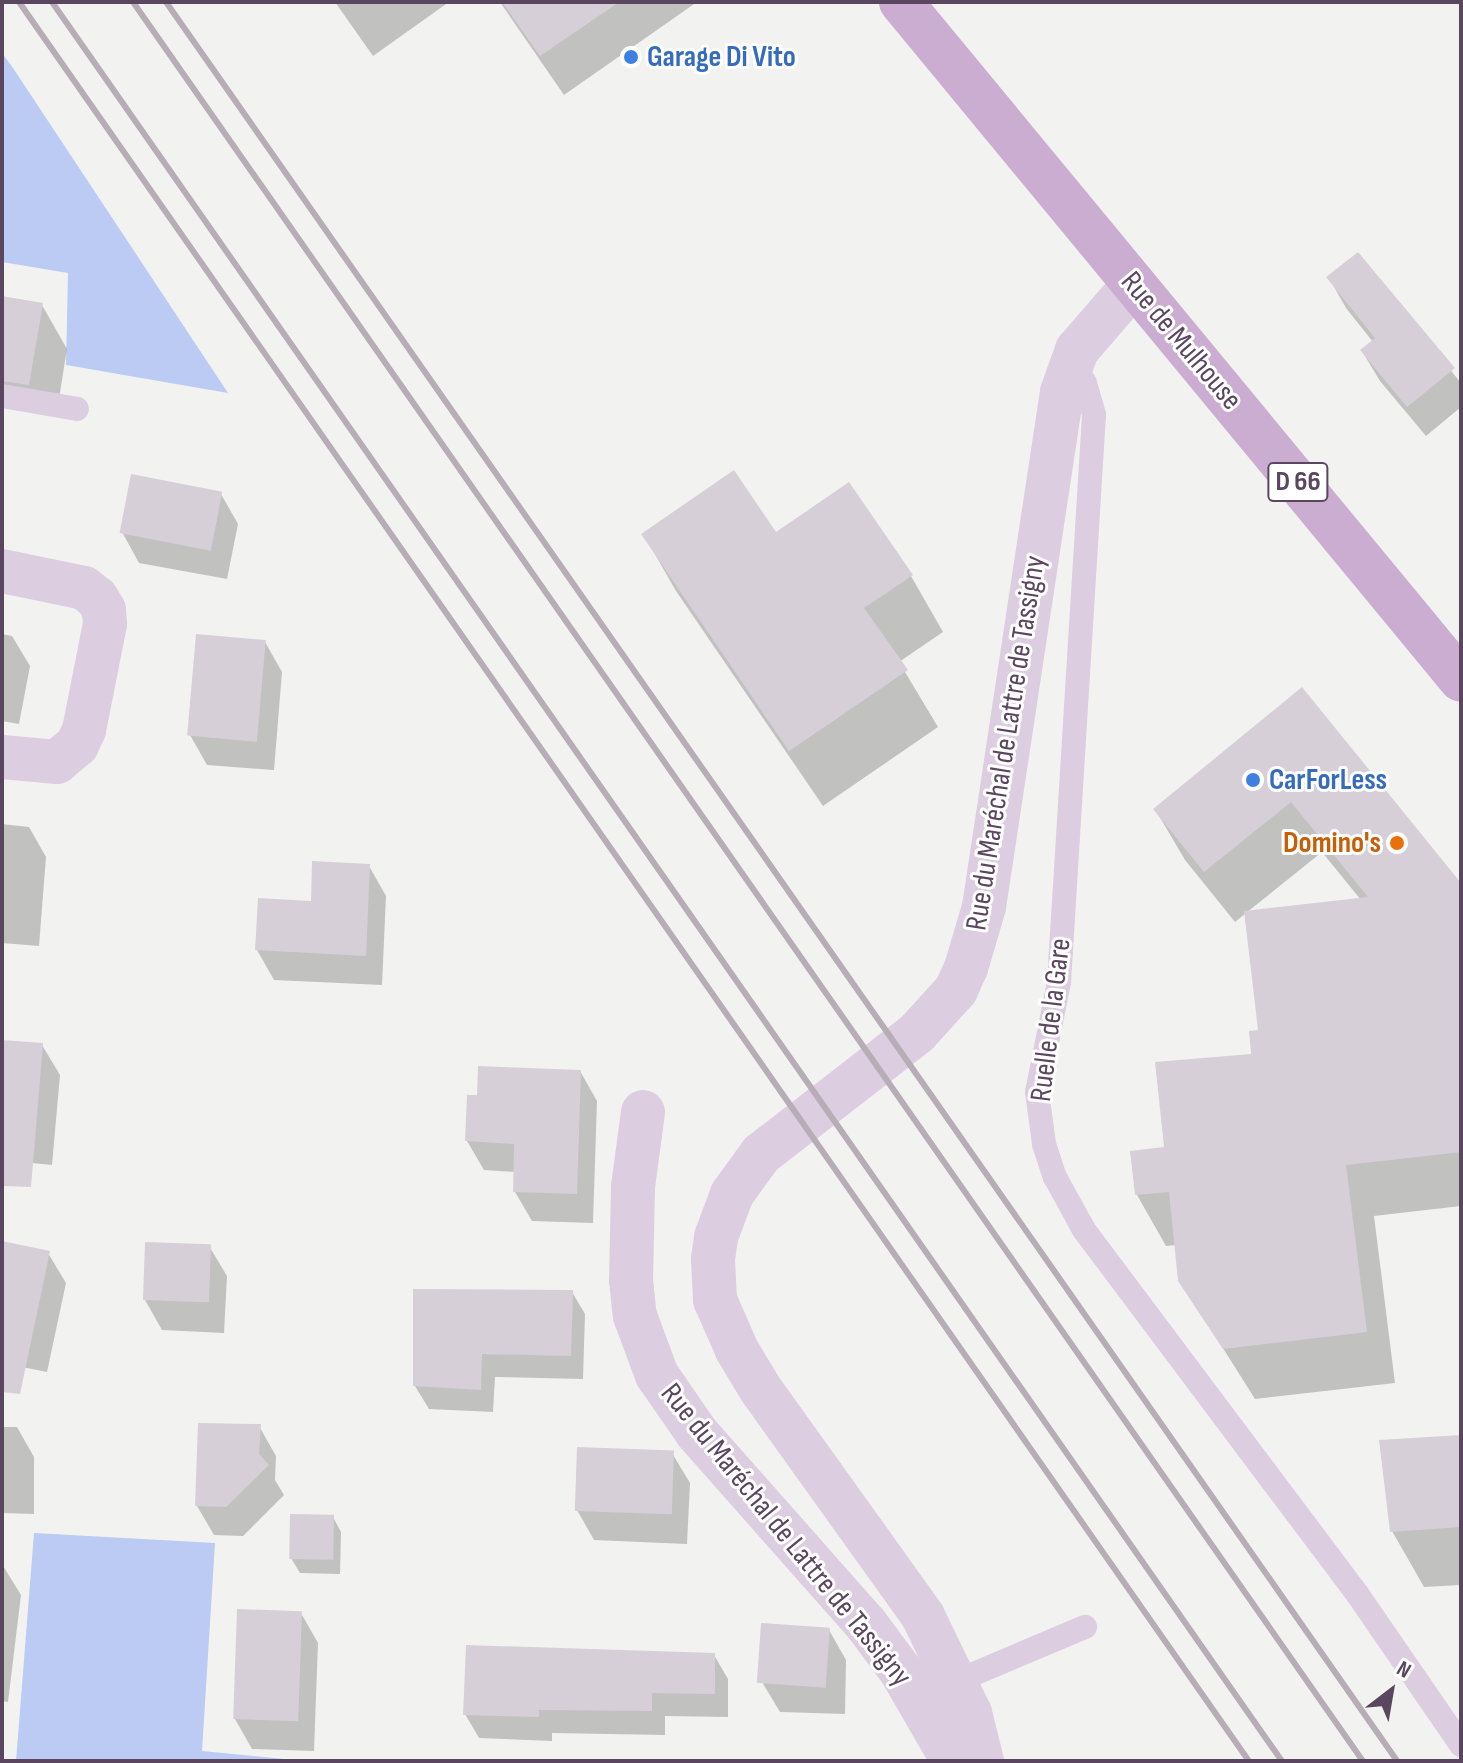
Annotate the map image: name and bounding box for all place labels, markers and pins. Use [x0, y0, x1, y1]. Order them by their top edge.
place label: Garage Di Vito [647, 39, 796, 75]
marker: Garage Di Vito [622, 48, 640, 66]
place label: CarForLess [1269, 762, 1387, 798]
marker: CarForLess [1244, 771, 1262, 789]
place label: Domino's [1283, 825, 1381, 861]
marker: Domino's [1388, 834, 1406, 852]

